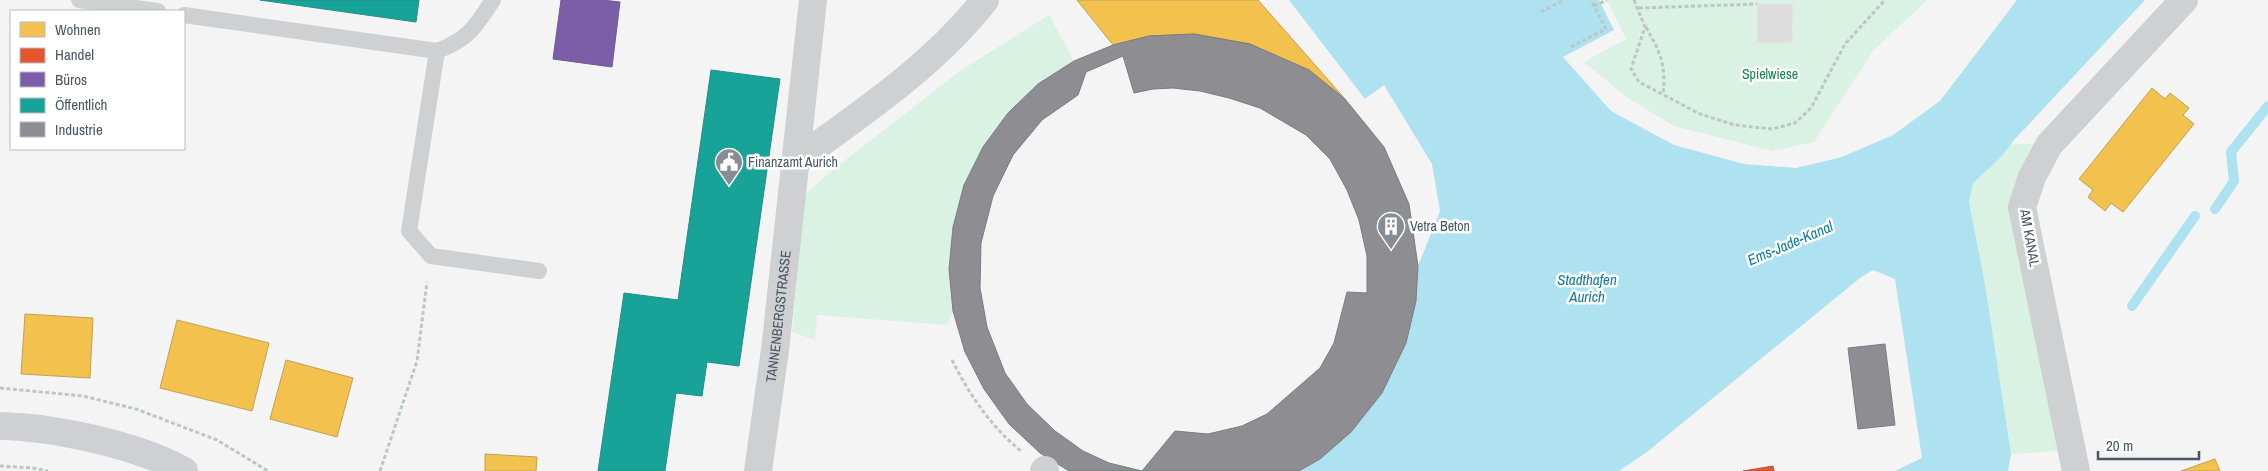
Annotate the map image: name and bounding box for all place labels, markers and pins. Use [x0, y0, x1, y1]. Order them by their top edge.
public building icon: Finanzamt Aurich [714, 147, 744, 186]
place label: Finanzamt Aurich [748, 153, 838, 171]
building icon: Vetra Beton [1376, 211, 1406, 250]
place label: Vetra Beton [1410, 217, 1470, 235]

